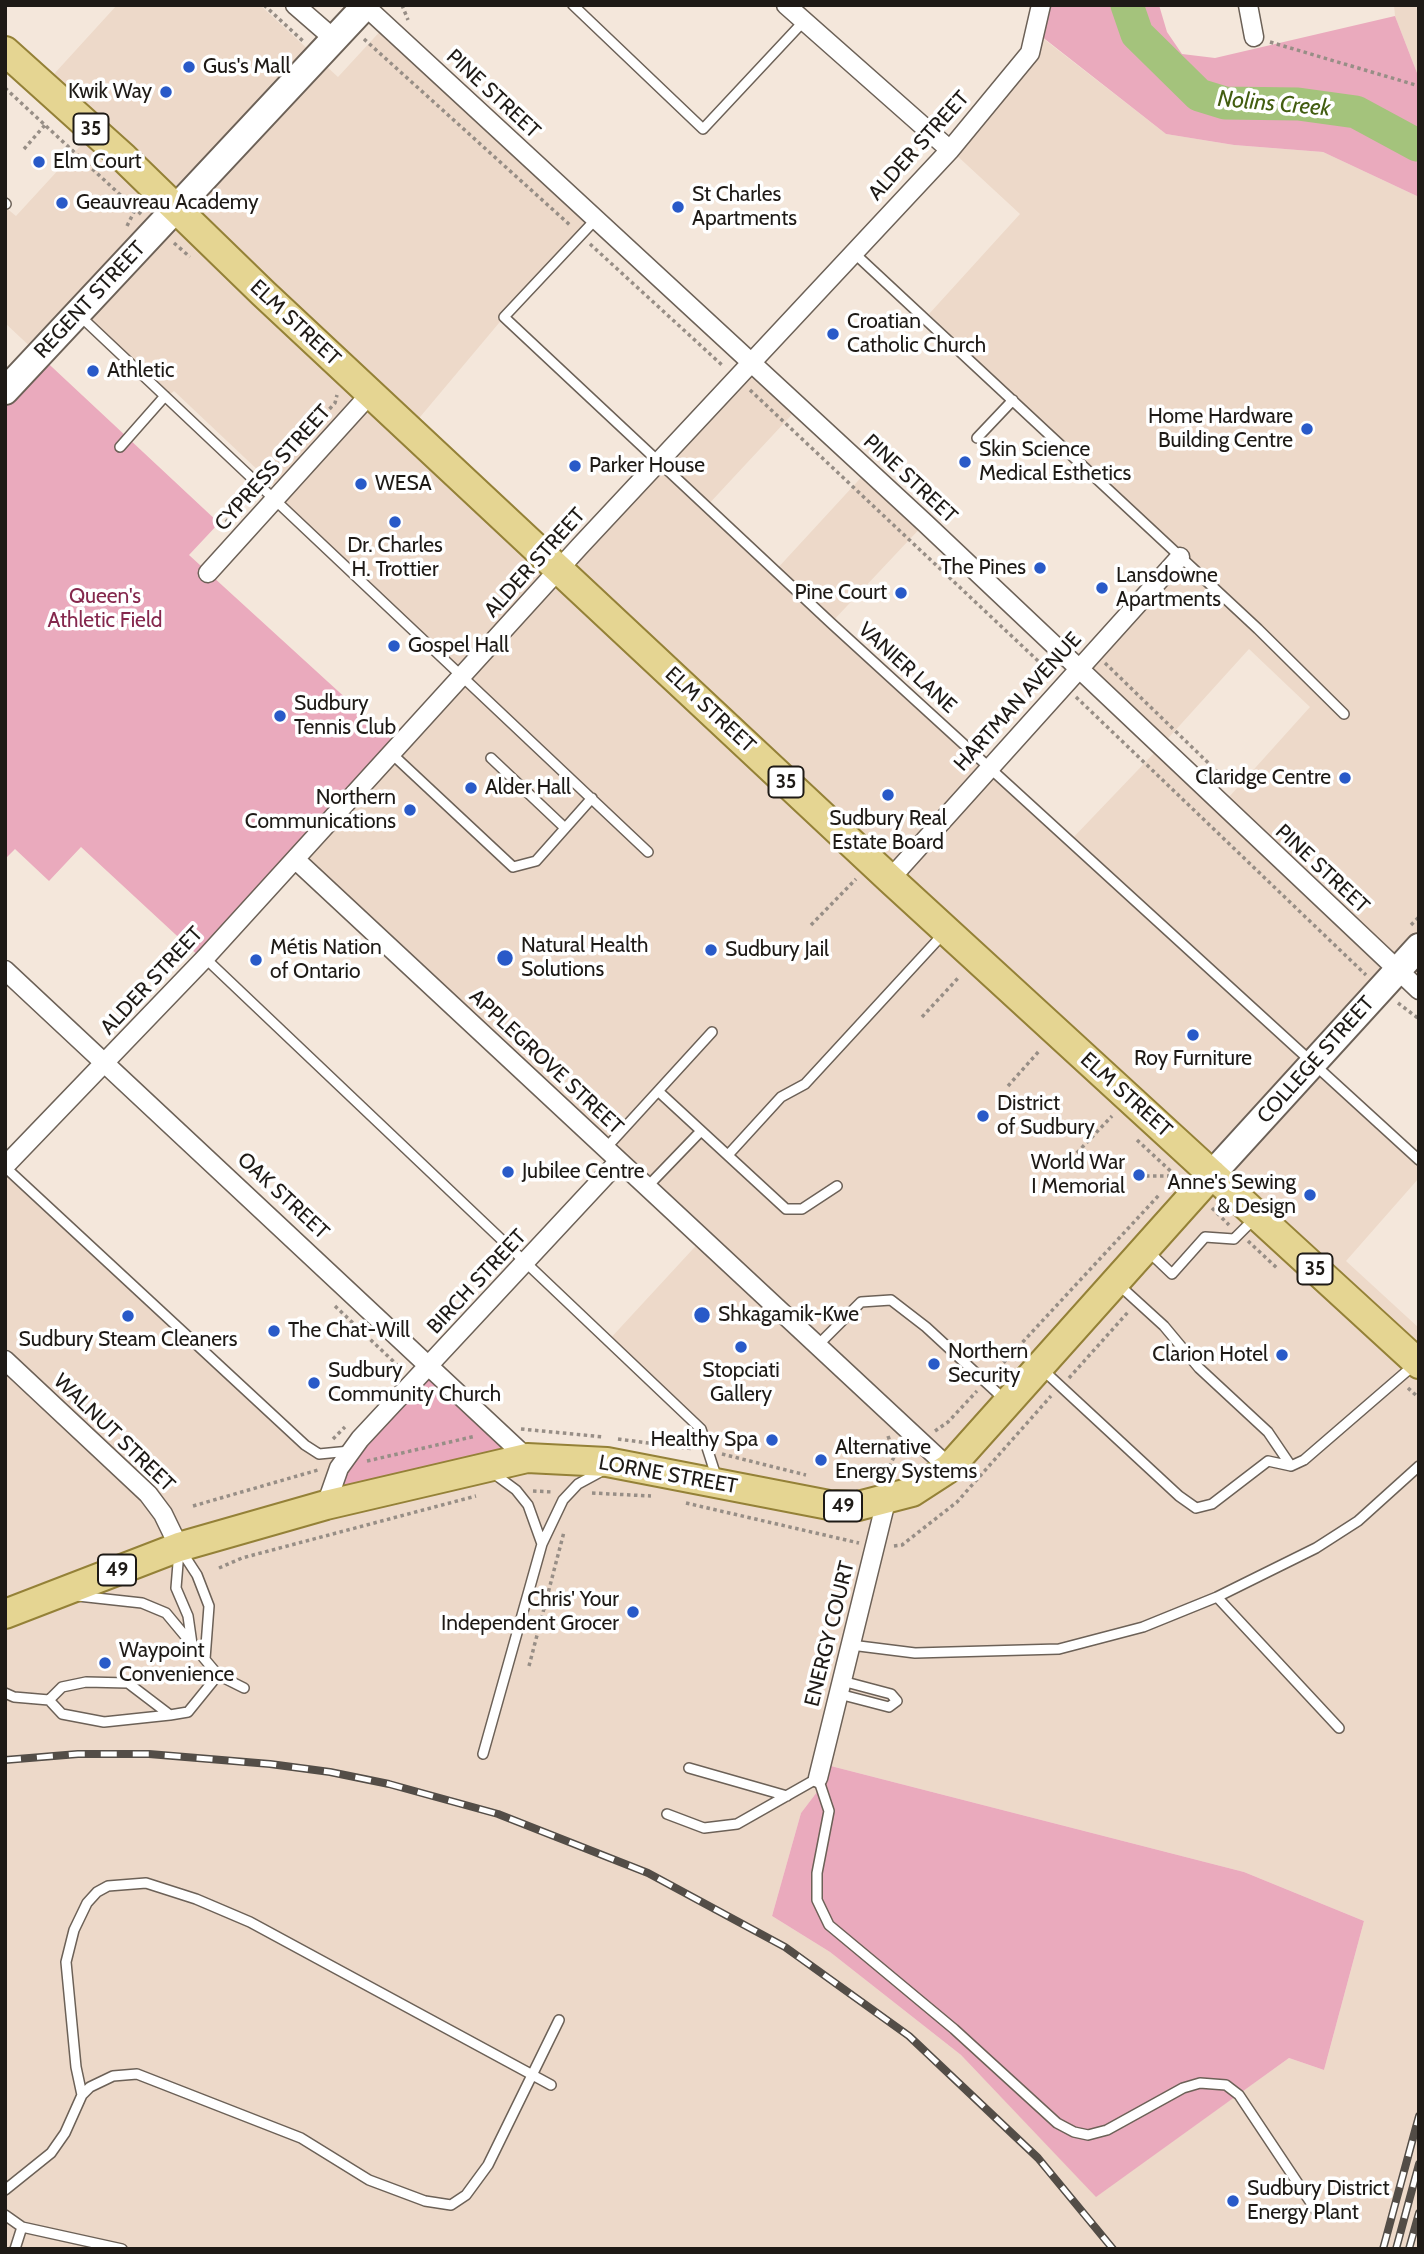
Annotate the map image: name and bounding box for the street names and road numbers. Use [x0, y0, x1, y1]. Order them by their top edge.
street label: PINE STREET [441, 44, 545, 144]
street label: ALDER STREET [863, 86, 975, 206]
road number: 35 [74, 113, 108, 144]
street label: REGENT STREET [29, 236, 151, 364]
street label: ELM STREET [245, 275, 345, 371]
street label: CYPRESS STREET [210, 400, 336, 536]
street label: PINE STREET [858, 429, 962, 529]
street label: ALDER STREET [479, 503, 591, 623]
street label: VANIER LANE [853, 617, 961, 719]
street label: HARTMAN AVENUE [949, 627, 1087, 777]
street label: ELM STREET [660, 662, 760, 758]
road number: 35 [768, 766, 804, 797]
street label: PINE STREET [1270, 819, 1374, 919]
street label: ALDER STREET [96, 922, 208, 1040]
street label: APPLEGROVE STREET [464, 984, 628, 1140]
street label: COLLEGE STREET [1252, 991, 1380, 1129]
street label: ELM STREET [1075, 1047, 1177, 1143]
street label: OAK STREET [232, 1147, 334, 1245]
street label: BIRCH STREET [422, 1225, 532, 1339]
road number: 35 [1298, 1254, 1332, 1284]
street label: WALNUT STREET [48, 1369, 180, 1497]
street label: LORNE STREET [597, 1450, 739, 1500]
road number: 49 [824, 1490, 862, 1522]
road number: 49 [98, 1554, 136, 1586]
street label: ENERGY COURT [800, 1559, 860, 1709]

